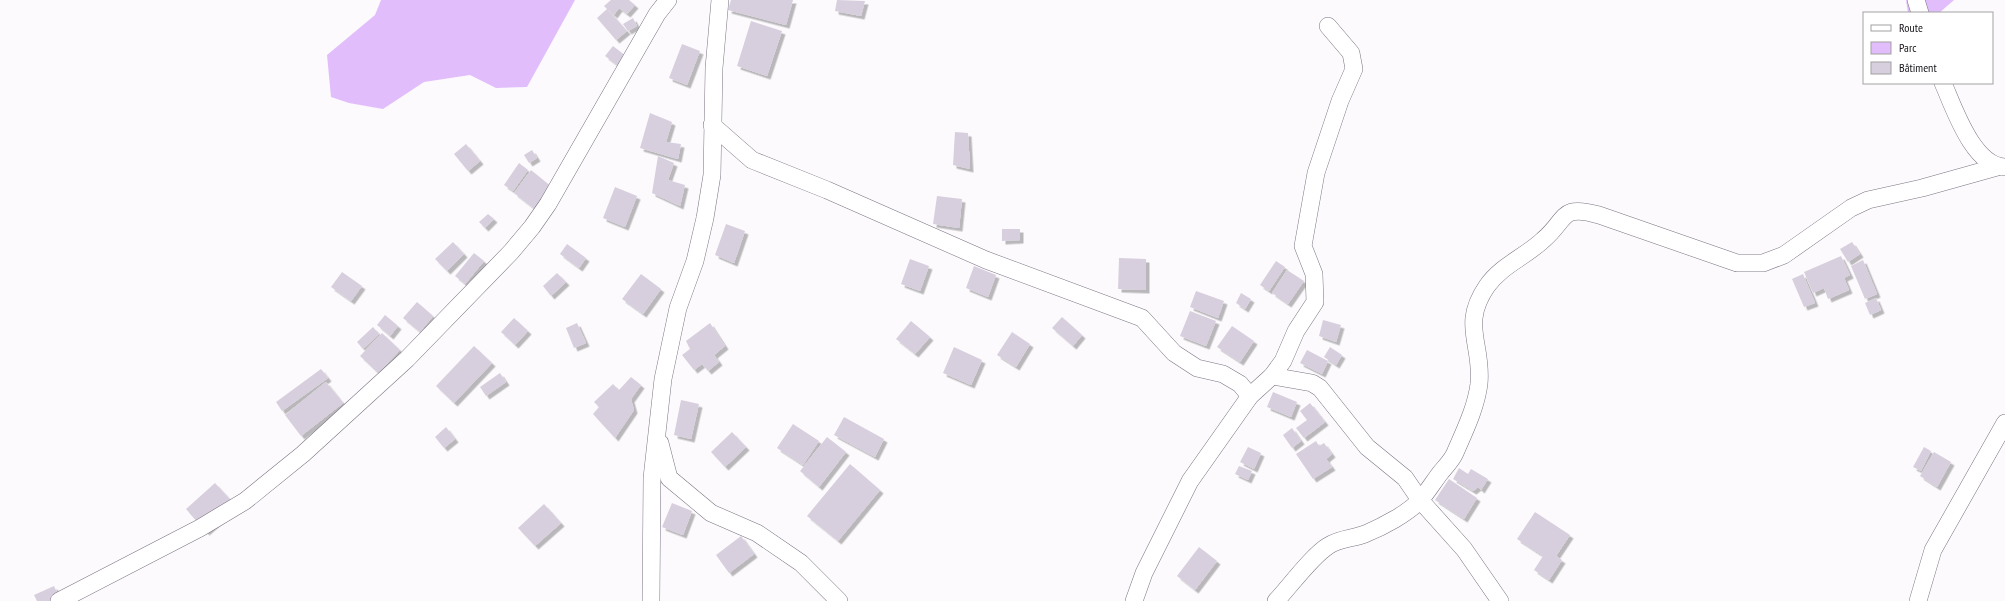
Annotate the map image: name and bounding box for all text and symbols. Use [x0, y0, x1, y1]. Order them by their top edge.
legend [1863, 12, 1993, 84]
text: Route [1899, 20, 1923, 35]
text: Parc [1899, 40, 1917, 55]
text: Bâtiment [1899, 60, 1937, 75]

